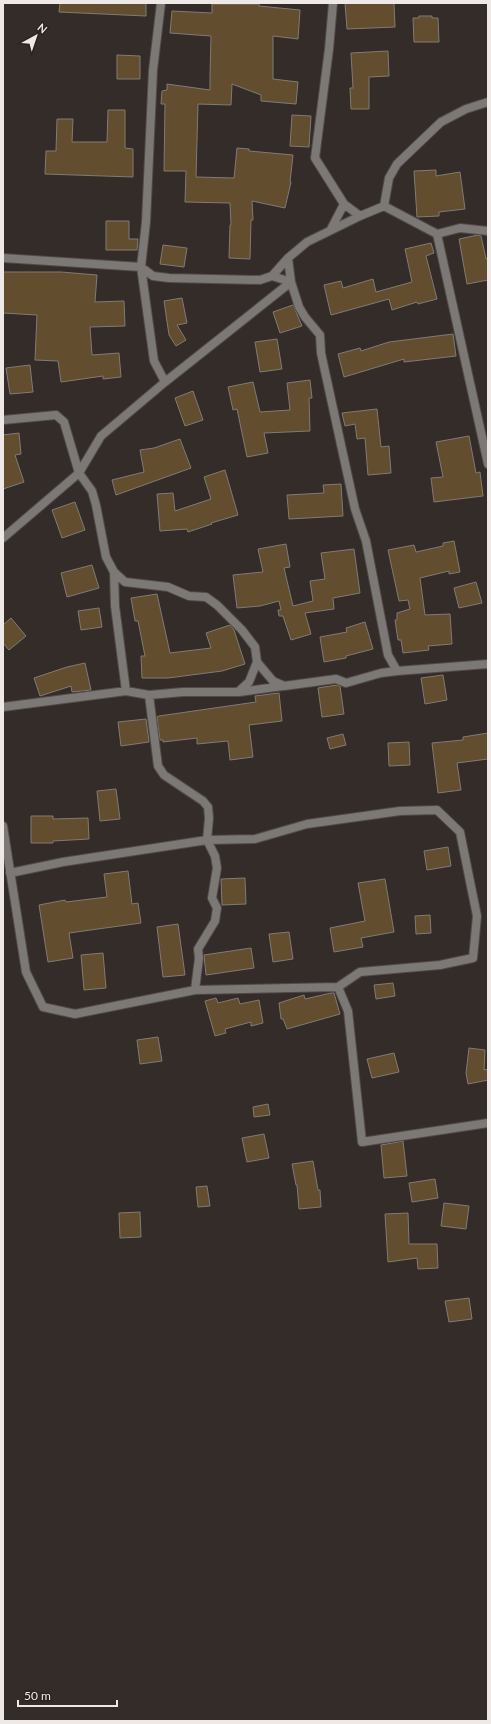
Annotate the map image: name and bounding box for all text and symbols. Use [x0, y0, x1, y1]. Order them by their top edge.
north arrow [16, 16, 56, 56]
text: N [35, 20, 50, 36]
scale bar [18, 1682, 117, 1708]
text: 50 m [24, 1688, 51, 1703]

